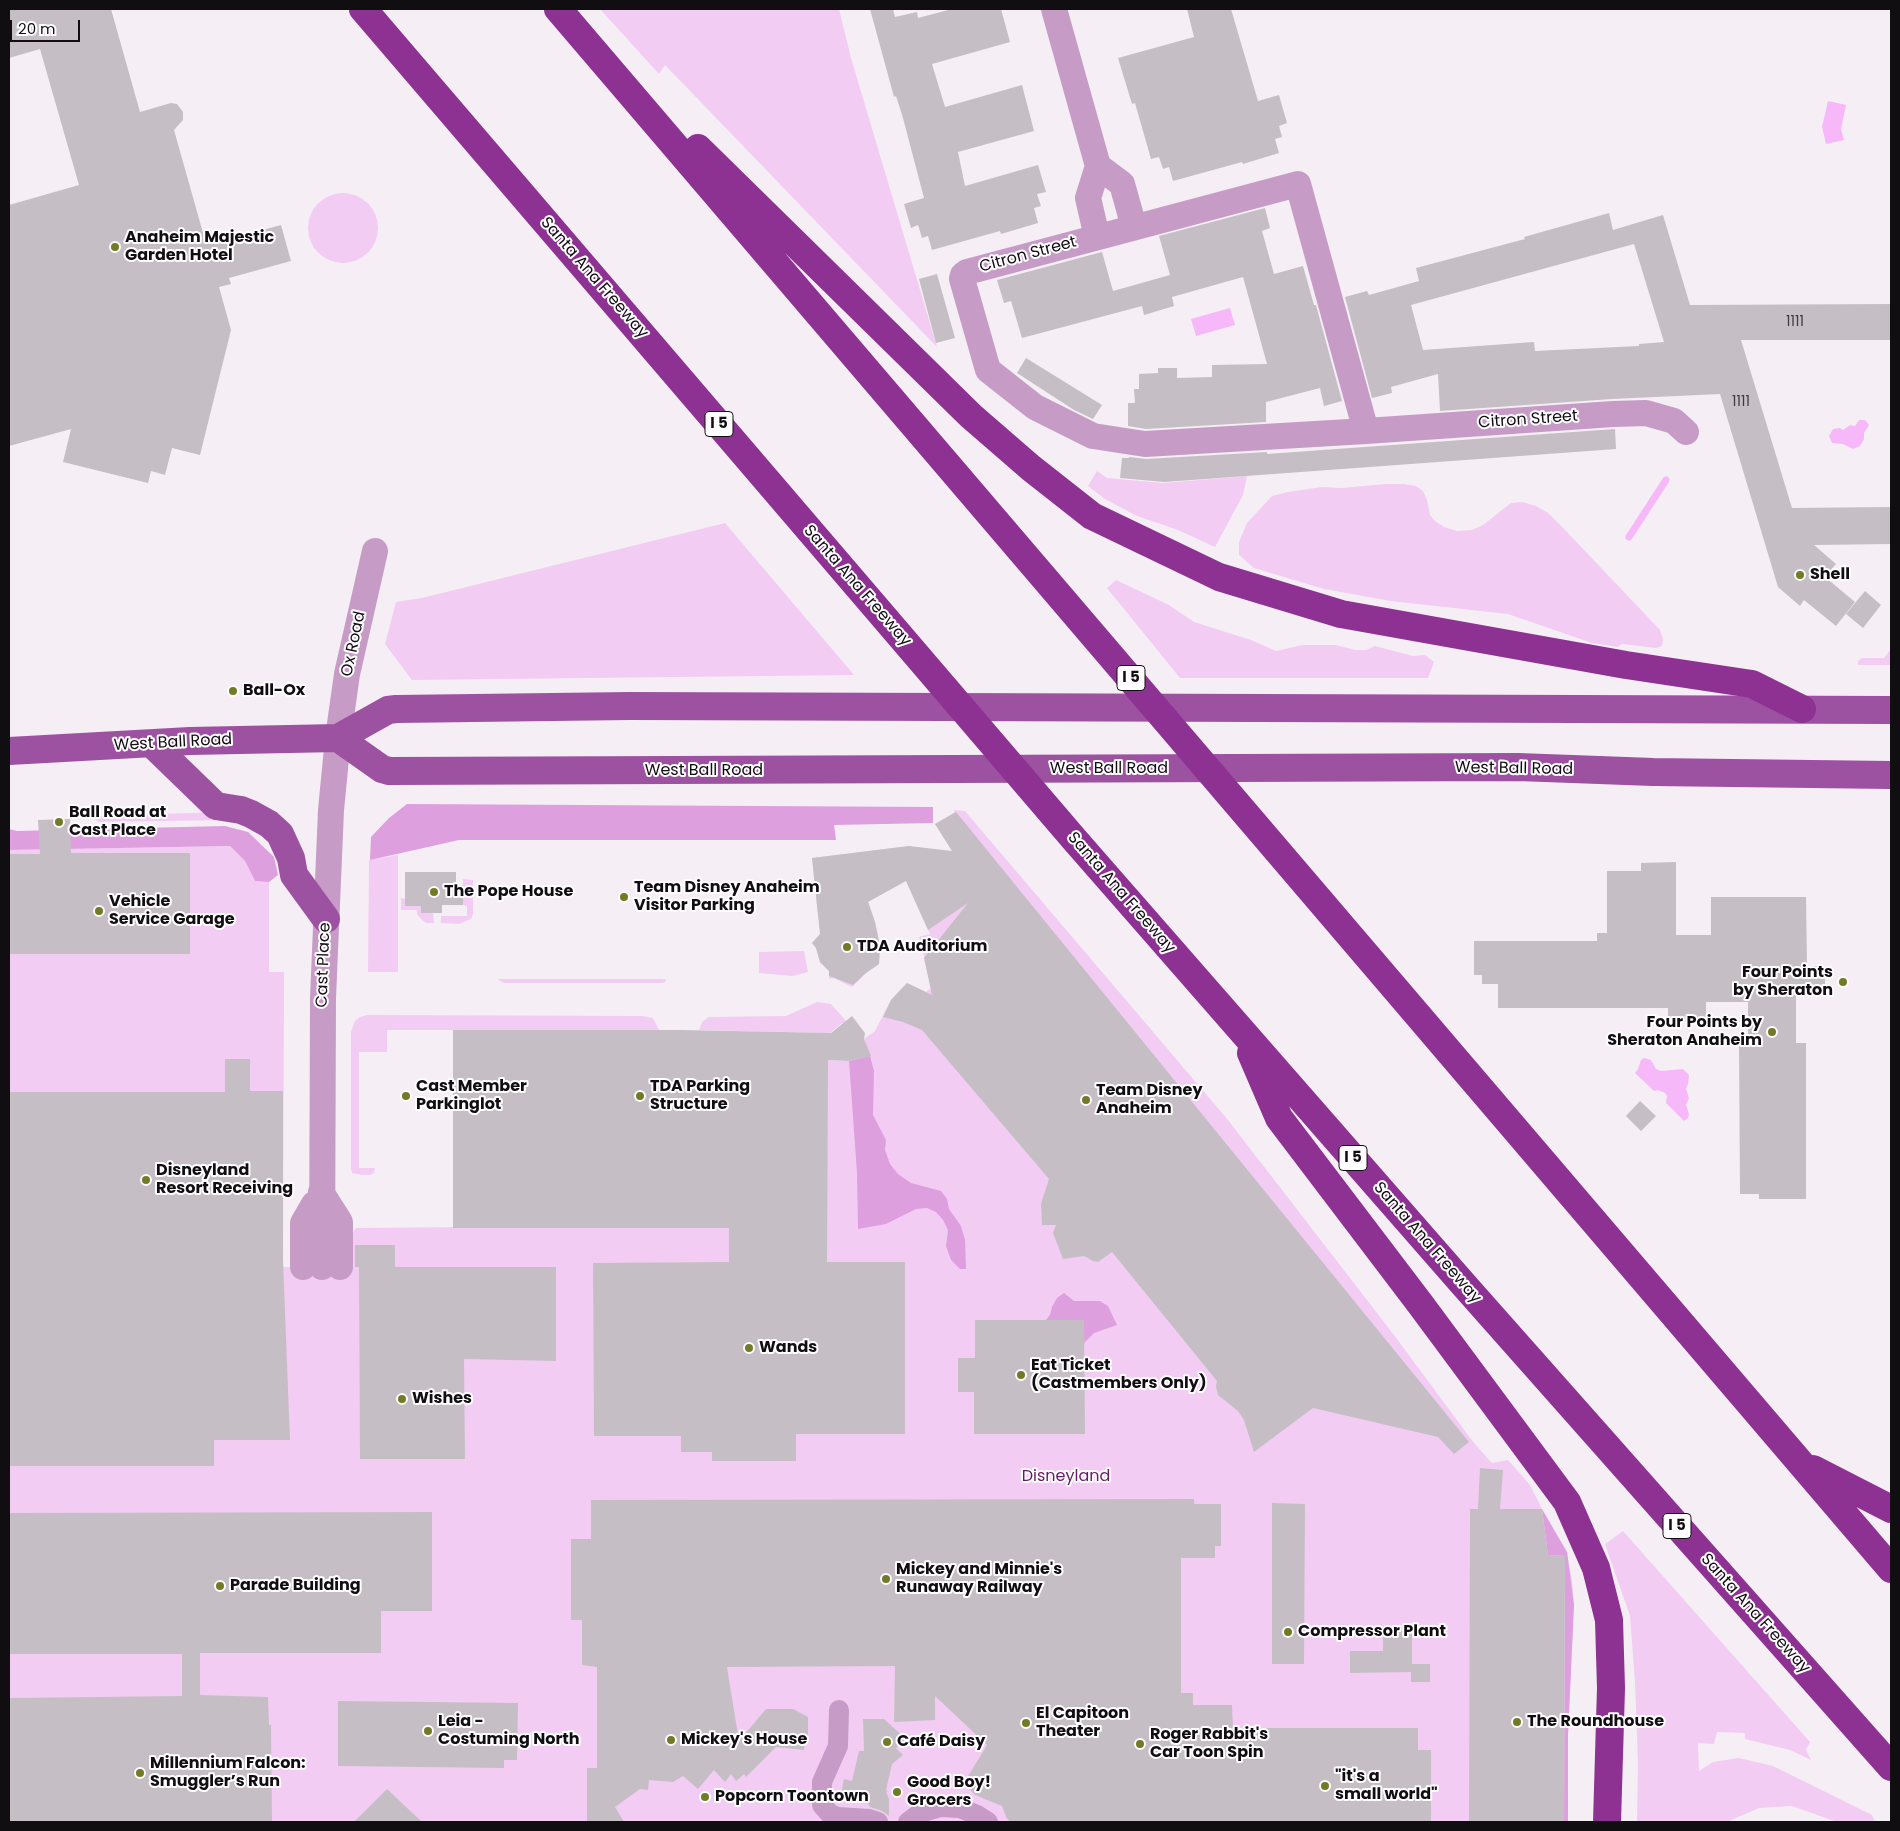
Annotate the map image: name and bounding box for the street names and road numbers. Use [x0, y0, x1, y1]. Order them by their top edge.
street label: Santa Ana Freeway [536, 213, 652, 343]
street label: Citron Street [977, 233, 1079, 277]
street label: Citron Street [1478, 407, 1578, 433]
road number: I 5 [705, 412, 733, 436]
street label: Santa Ana Freeway [799, 521, 915, 651]
street label: Ox Road [338, 610, 370, 678]
road number: I 5 [1117, 666, 1145, 690]
street label: West Ball Road [113, 730, 233, 756]
street label: West Ball Road [1455, 758, 1573, 780]
street label: West Ball Road [1050, 759, 1168, 779]
street label: West Ball Road [645, 761, 763, 781]
street label: Santa Ana Freeway [1063, 828, 1179, 958]
street label: Cast Place [313, 922, 335, 1008]
road number: I 5 [1339, 1146, 1367, 1170]
street label: Santa Ana Freeway [1369, 1178, 1485, 1308]
road number: I 5 [1663, 1514, 1691, 1538]
street label: Santa Ana Freeway [1696, 1550, 1814, 1678]

